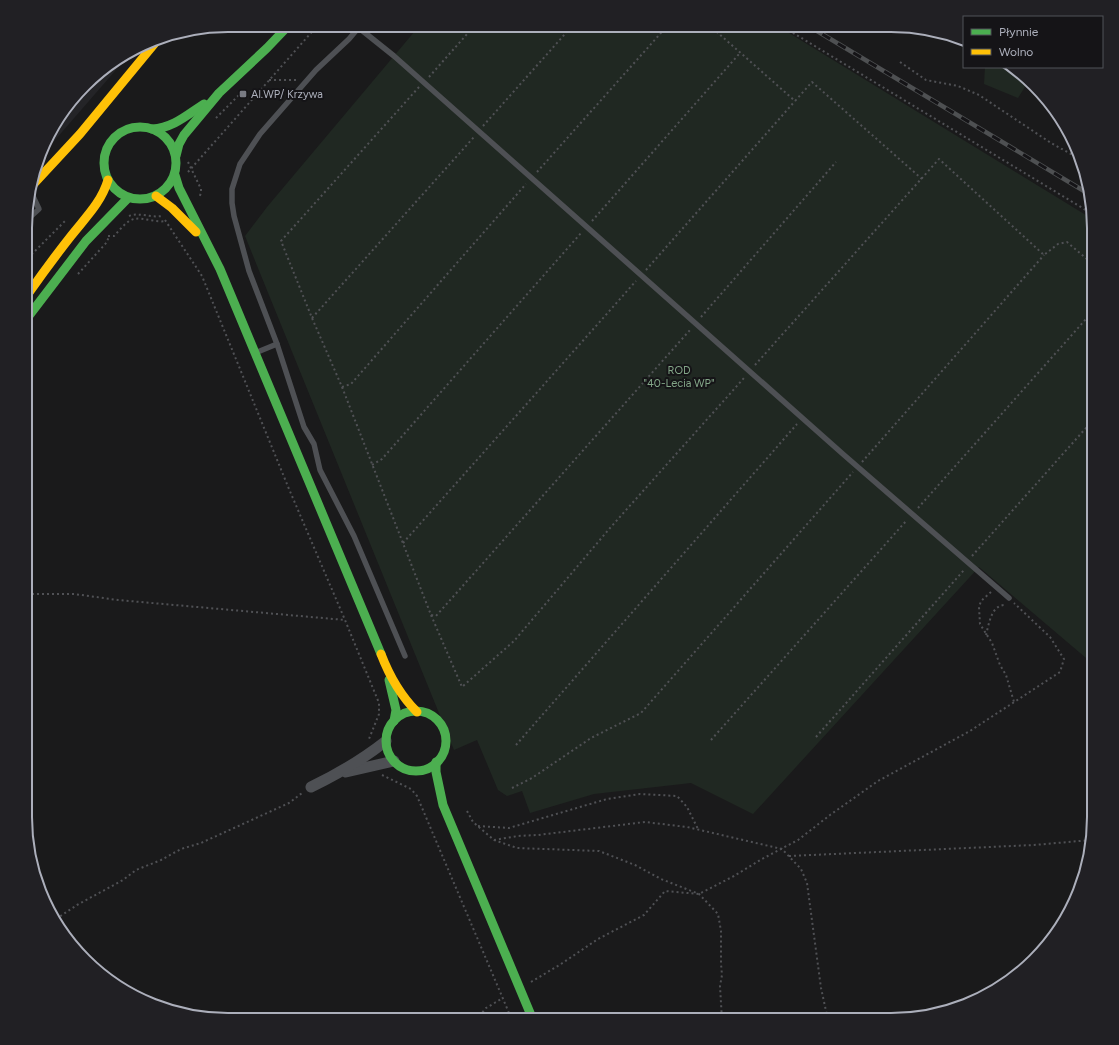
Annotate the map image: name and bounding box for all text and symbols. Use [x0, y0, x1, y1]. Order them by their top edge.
legend [963, 16, 1103, 68]
text: Płynnie [999, 25, 1039, 39]
text: Wolno [999, 45, 1033, 59]
place label: Al.WP/ Krzywa [251, 88, 323, 101]
marker: Al.WP/ Krzywa [238, 89, 248, 99]
park label: ROD "40-Lecia WP" [644, 364, 715, 390]

